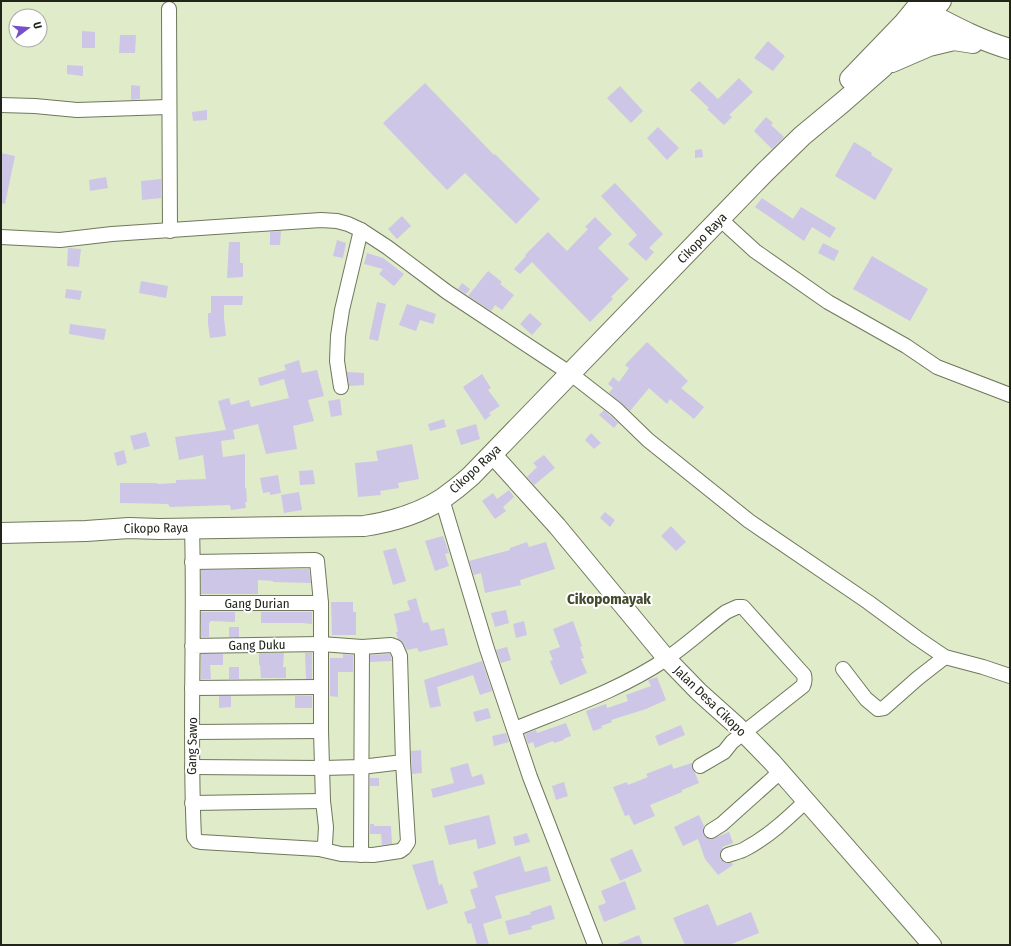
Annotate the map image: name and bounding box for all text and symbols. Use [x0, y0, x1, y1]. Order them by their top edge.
north arrow [8, 8, 48, 48]
text: U [30, 20, 44, 30]
street label: Cikopo Raya [674, 210, 730, 266]
street label: Cikopo Raya [446, 441, 504, 497]
street label: Cikopo Raya [124, 520, 188, 536]
district label: Cikopomayak [567, 590, 651, 608]
street label: Gang Durian [224, 596, 290, 611]
street label: Gang Duku [228, 637, 286, 653]
street label: Jalan Desa Cikopo [671, 663, 749, 739]
street label: Gang Sawo [184, 717, 200, 775]

